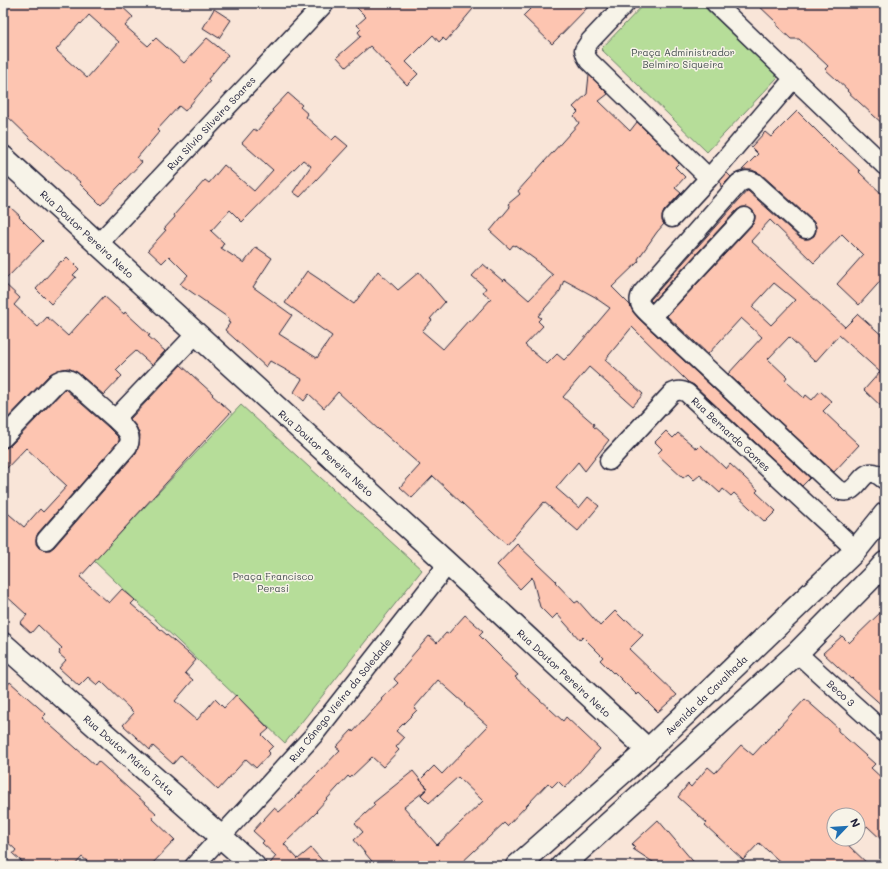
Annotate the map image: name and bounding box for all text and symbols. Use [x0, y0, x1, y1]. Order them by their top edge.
park label: Praça Administrador Belmiro Siqueira [631, 45, 735, 71]
street label: Rua Silvio Silveira Soares [164, 73, 259, 173]
street label: Rua Doutor Pereira Neto [37, 187, 137, 281]
street label: Rua Bernardo Gomes [688, 394, 774, 474]
street label: Rua Doutor Pereira Neto [276, 407, 376, 499]
park label: Praça Francisco Perasi [233, 569, 313, 595]
street label: Rua Doutor Pereira Neto [514, 626, 614, 720]
street label: Rua Cônego Vieira da Soledade [286, 635, 394, 765]
street label: Avenida da Cavalhada [662, 652, 750, 738]
street label: Beco 3 [824, 677, 858, 709]
street label: Rua Doutor Mário Totta [81, 712, 177, 798]
north arrow [826, 807, 866, 847]
text: N [847, 816, 864, 830]

